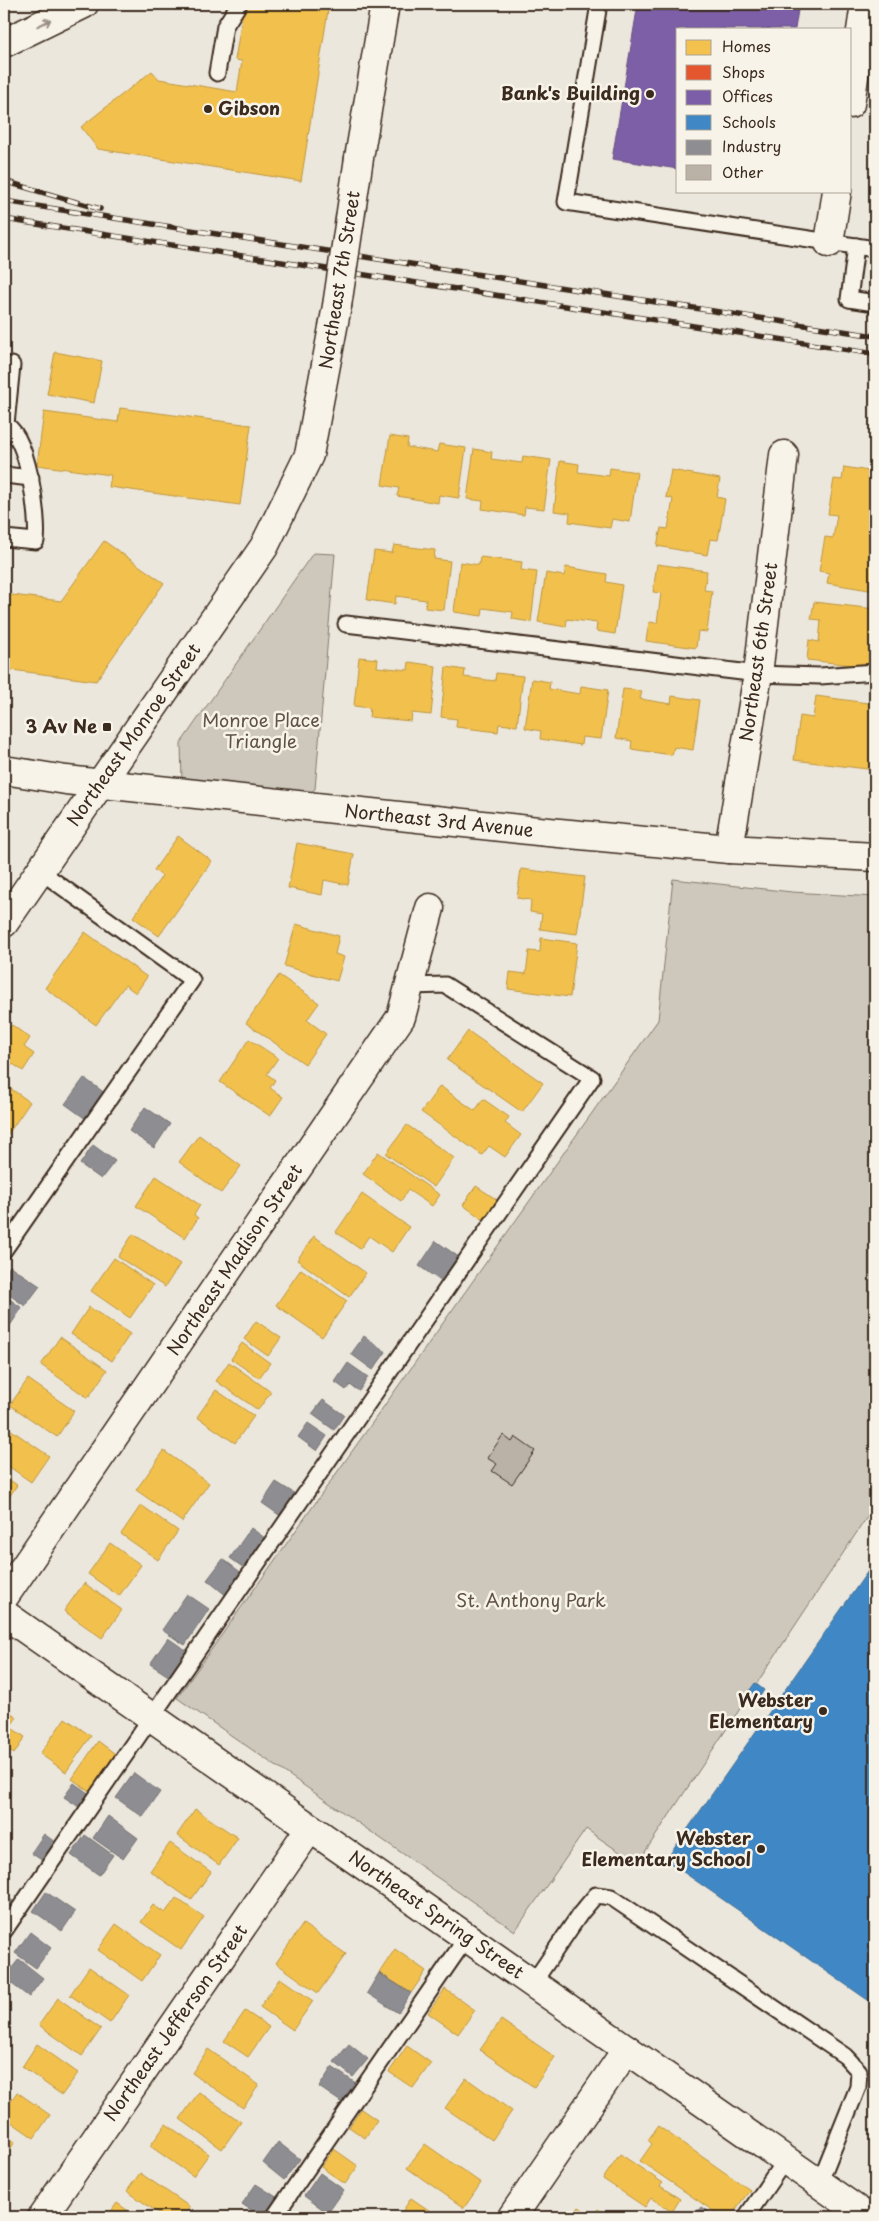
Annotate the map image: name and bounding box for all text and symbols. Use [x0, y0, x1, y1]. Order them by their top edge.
one-way arrow [36, 18, 51, 27]
legend [676, 28, 852, 192]
text: Homes [722, 34, 771, 57]
text: Shops [722, 60, 765, 83]
place label: Bank's Building [501, 79, 640, 106]
text: Offices [722, 84, 773, 107]
marker: Bank's Building [644, 88, 656, 100]
place label: Gibson [218, 94, 280, 121]
marker: Gibson [202, 103, 214, 115]
text: Schools [722, 110, 776, 133]
text: Industry [722, 134, 781, 157]
text: Other [722, 160, 763, 183]
street label: Northeast 7th Street [311, 189, 366, 371]
street label: Northeast 6th Street [732, 560, 783, 743]
street label: Northeast Monroe Street [59, 637, 206, 831]
park label: Monroe Place Triangle [202, 706, 320, 754]
place label: 3 Av Ne [26, 712, 97, 739]
marker: 3 Av Ne [101, 721, 113, 733]
street label: Northeast 3rd Avenue [343, 796, 535, 843]
street label: Northeast Madison Street [159, 1158, 308, 1360]
park label: St. Anthony Park [456, 1586, 606, 1613]
place label: Webster Elementary [709, 1686, 814, 1734]
marker: Webster Elementary [817, 1705, 829, 1717]
place label: Webster Elementary School [581, 1824, 752, 1872]
street label: Northeast Spring Street [344, 1843, 530, 1985]
marker: Webster Elementary School [755, 1843, 767, 1855]
street label: Northeast Jefferson Street [96, 1918, 253, 2126]

